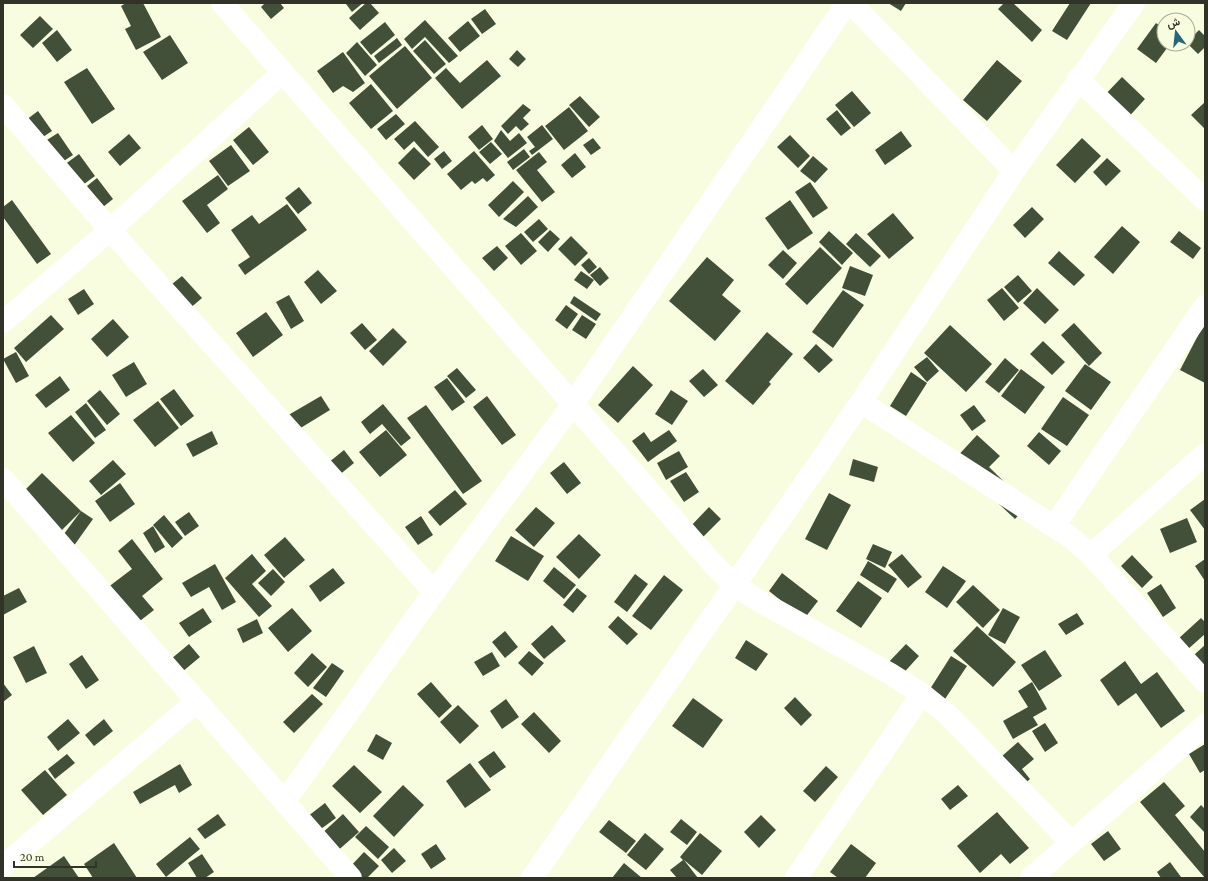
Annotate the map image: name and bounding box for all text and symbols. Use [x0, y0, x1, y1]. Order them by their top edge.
north arrow [1156, 12, 1196, 52]
text: ش [1165, 15, 1182, 31]
scale bar [14, 843, 96, 869]
text: 20 m [20, 850, 45, 864]

